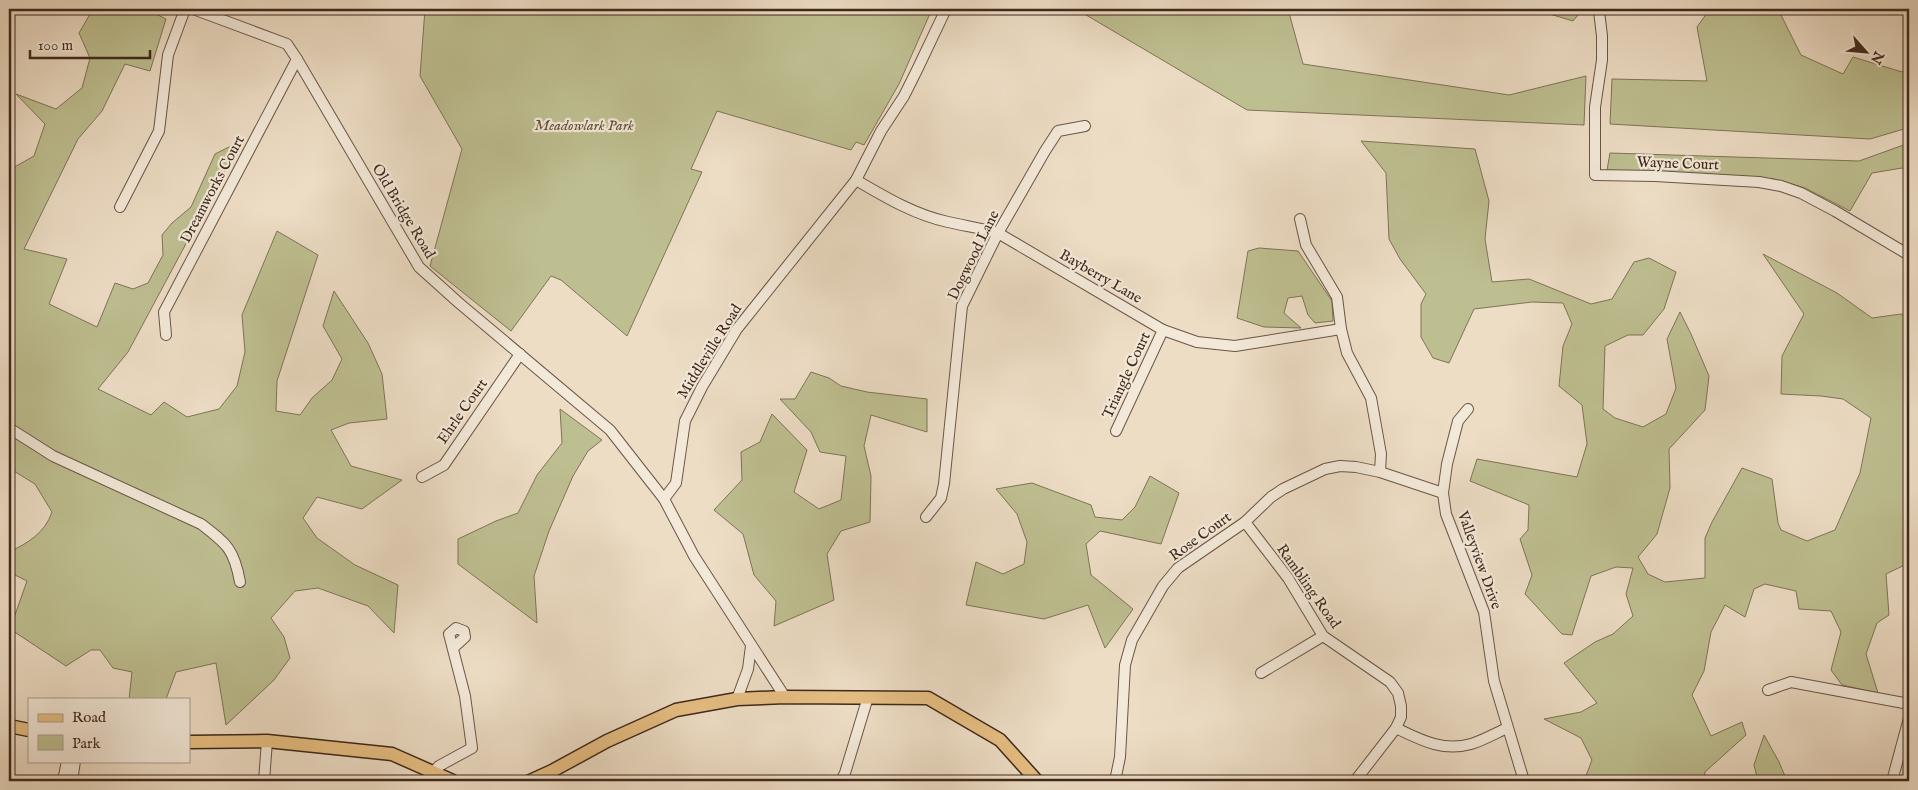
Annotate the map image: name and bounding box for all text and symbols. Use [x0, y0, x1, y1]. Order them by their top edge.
scale bar [30, 28, 150, 60]
north arrow [1840, 28, 1890, 78]
text: 100 m [38, 36, 74, 55]
text: N [1866, 47, 1888, 67]
park label: Meadowlark Park [534, 116, 634, 135]
street label: Dreamworks Court [176, 132, 249, 246]
street label: Wayne Court [1636, 153, 1719, 174]
street label: Old Bridge Road [368, 160, 440, 263]
street label: Dogwood Lane [943, 207, 1003, 303]
street label: Bayberry Lane [1056, 245, 1146, 308]
street label: Middleville Road [673, 300, 747, 402]
street label: Triangle Court [1098, 329, 1155, 422]
street label: Ehrle Court [433, 375, 492, 448]
street label: Valleyview Drive [1453, 507, 1506, 612]
street label: Rose Court [1166, 508, 1235, 565]
street label: Rambling Road [1272, 540, 1345, 633]
legend [28, 698, 190, 762]
text: Road [72, 708, 107, 727]
text: Park [72, 734, 102, 753]

